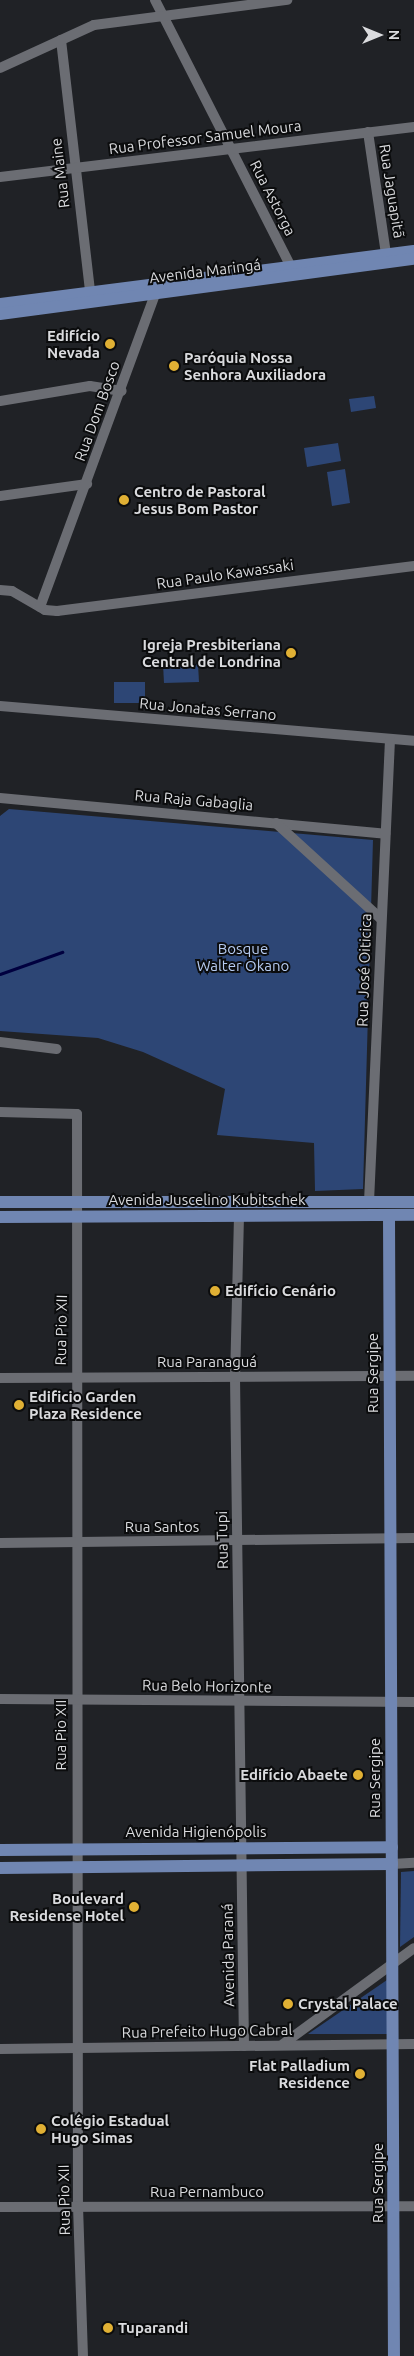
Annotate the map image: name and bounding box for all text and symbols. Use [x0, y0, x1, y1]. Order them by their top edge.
north arrow [354, 10, 404, 60]
text: N [386, 30, 402, 40]
street label: Rua Professor Samuel Moura [108, 116, 302, 158]
street label: Rua Maine [47, 137, 73, 209]
street label: Rua Jaguapitã [376, 143, 408, 239]
street label: Rua Astorga [246, 157, 300, 239]
street label: Avenida Maringá [148, 255, 262, 287]
place label: Edifício Nevada [47, 326, 100, 361]
marker: Edifício Nevada [104, 338, 116, 350]
place label: Paróquia Nossa Senhora Auxiliadora [184, 348, 326, 383]
street label: Rua Dom Bosco [71, 358, 123, 464]
marker: Paróquia Nossa Senhora Auxiliadora [168, 360, 180, 372]
place label: Centro de Pastoral Jesus Bom Pastor [134, 482, 266, 517]
marker: Centro de Pastoral Jesus Bom Pastor [118, 494, 130, 506]
street label: Rua Paulo Kawassaki [155, 555, 295, 593]
place label: Igreja Presbiteriana Central de Londrina [142, 635, 281, 670]
marker: Igreja Presbiteriana Central de Londrina [285, 647, 297, 659]
street label: Rua Jonatas Serrano [139, 694, 277, 724]
street label: Rua Raja Gabaglia [134, 786, 254, 814]
street label: Rua José Oiticica [353, 913, 375, 1027]
park label: Bosque Walter Okano [197, 939, 289, 974]
street label: Avenida Juscelino Kubitschek [108, 1191, 306, 1209]
place label: Edifício Cenário [225, 1282, 336, 1300]
marker: Edifício Cenário [209, 1285, 221, 1297]
street label: Rua Pio XII [51, 1294, 71, 1366]
street label: Rua Sergipe [364, 1333, 382, 1413]
street label: Rua Paranaguá [157, 1353, 257, 1371]
place label: Edificio Garden Plaza Residence [29, 1387, 142, 1422]
marker: Edificio Garden Plaza Residence [13, 1399, 25, 1411]
street label: Rua Tupi [212, 1511, 232, 1569]
street label: Rua Santos [125, 1518, 199, 1536]
street label: Rua Belo Horizonte [142, 1676, 272, 1696]
street label: Rua Pio XII [52, 1700, 70, 1770]
street label: Rua Sergipe [366, 1738, 384, 1818]
place label: Edifício Abaete [240, 1766, 348, 1784]
marker: Edifício Abaete [352, 1769, 364, 1781]
street label: Avenida Higienópolis [126, 1823, 266, 1841]
place label: Boulevard Residense Hotel [10, 1889, 124, 1924]
marker: Boulevard Residense Hotel [128, 1901, 140, 1913]
street label: Avenida Paraná [218, 1903, 238, 2007]
place label: Crystal Palace [298, 1995, 398, 2013]
marker: Crystal Palace [282, 1998, 294, 2010]
street label: Rua Prefeito Hugo Cabral [122, 2021, 292, 2041]
place label: Flat Palladium Residence [249, 2056, 350, 2091]
marker: Flat Palladium Residence [354, 2068, 366, 2080]
place label: Colégio Estadual Hugo Simas [51, 2111, 169, 2146]
marker: Colégio Estadual Hugo Simas [35, 2123, 47, 2135]
street label: Rua Sergipe [369, 2143, 387, 2223]
street label: Rua Pio XII [54, 2164, 74, 2236]
street label: Rua Pernambuco [150, 2183, 264, 2201]
place label: Tuparandi [118, 2319, 188, 2337]
marker: Tuparandi [102, 2322, 114, 2334]

